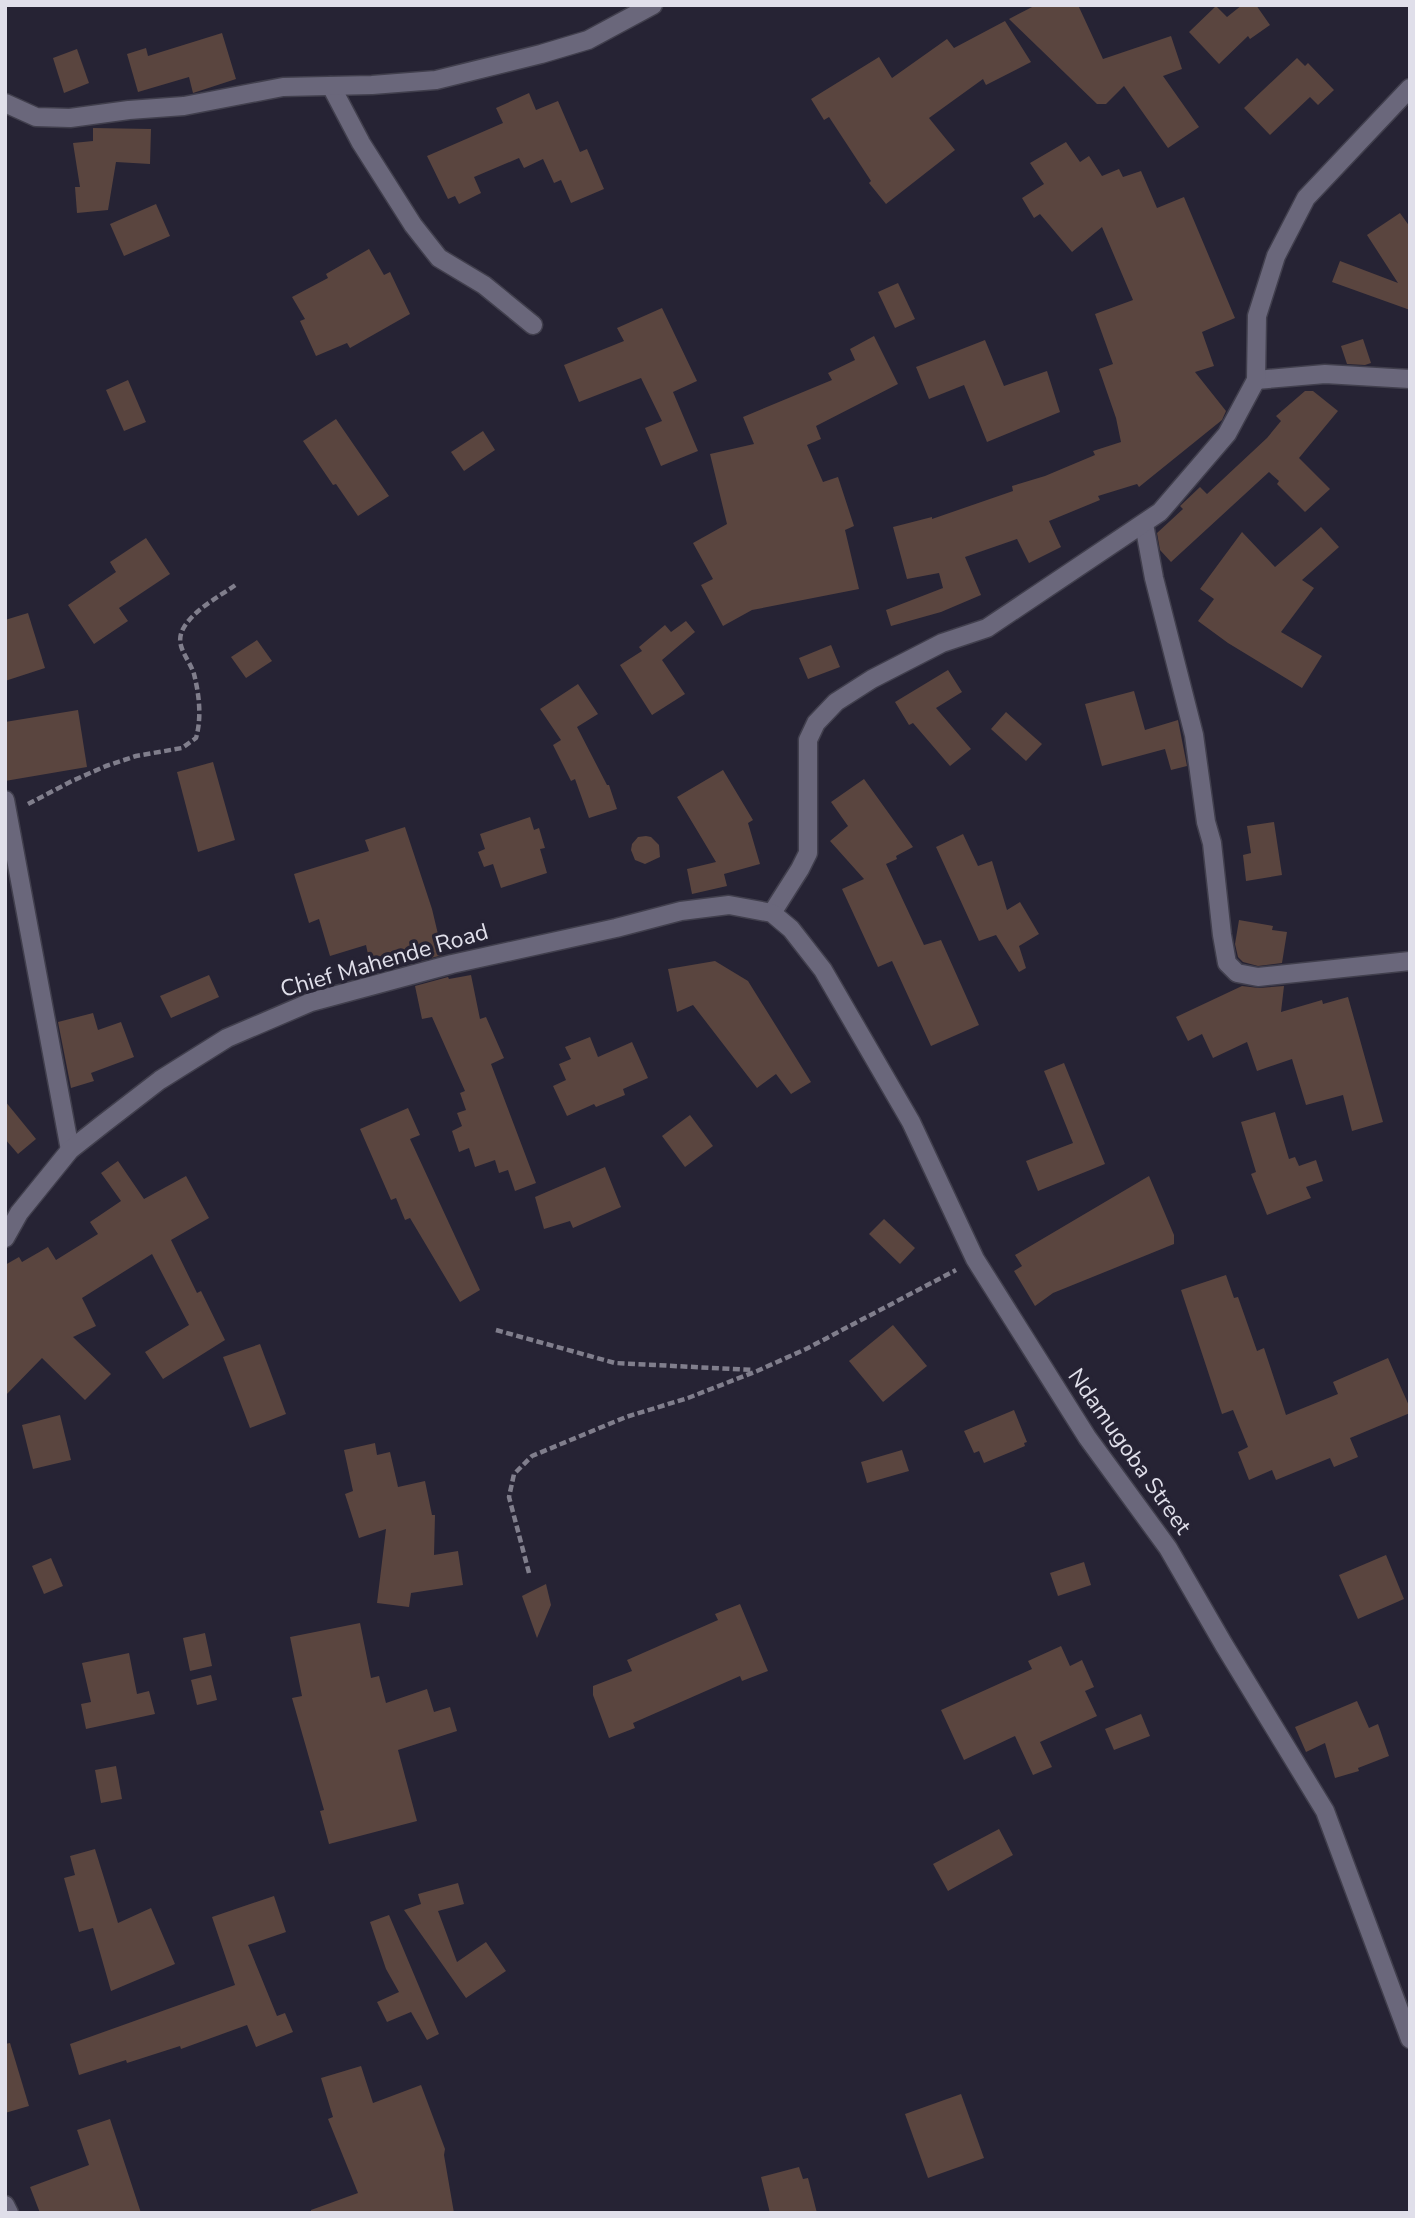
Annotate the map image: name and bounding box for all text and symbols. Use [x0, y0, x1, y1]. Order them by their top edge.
street label: Chief Mahende Road [277, 916, 492, 1005]
street label: Ndamugoba Street [1061, 1362, 1199, 1541]

